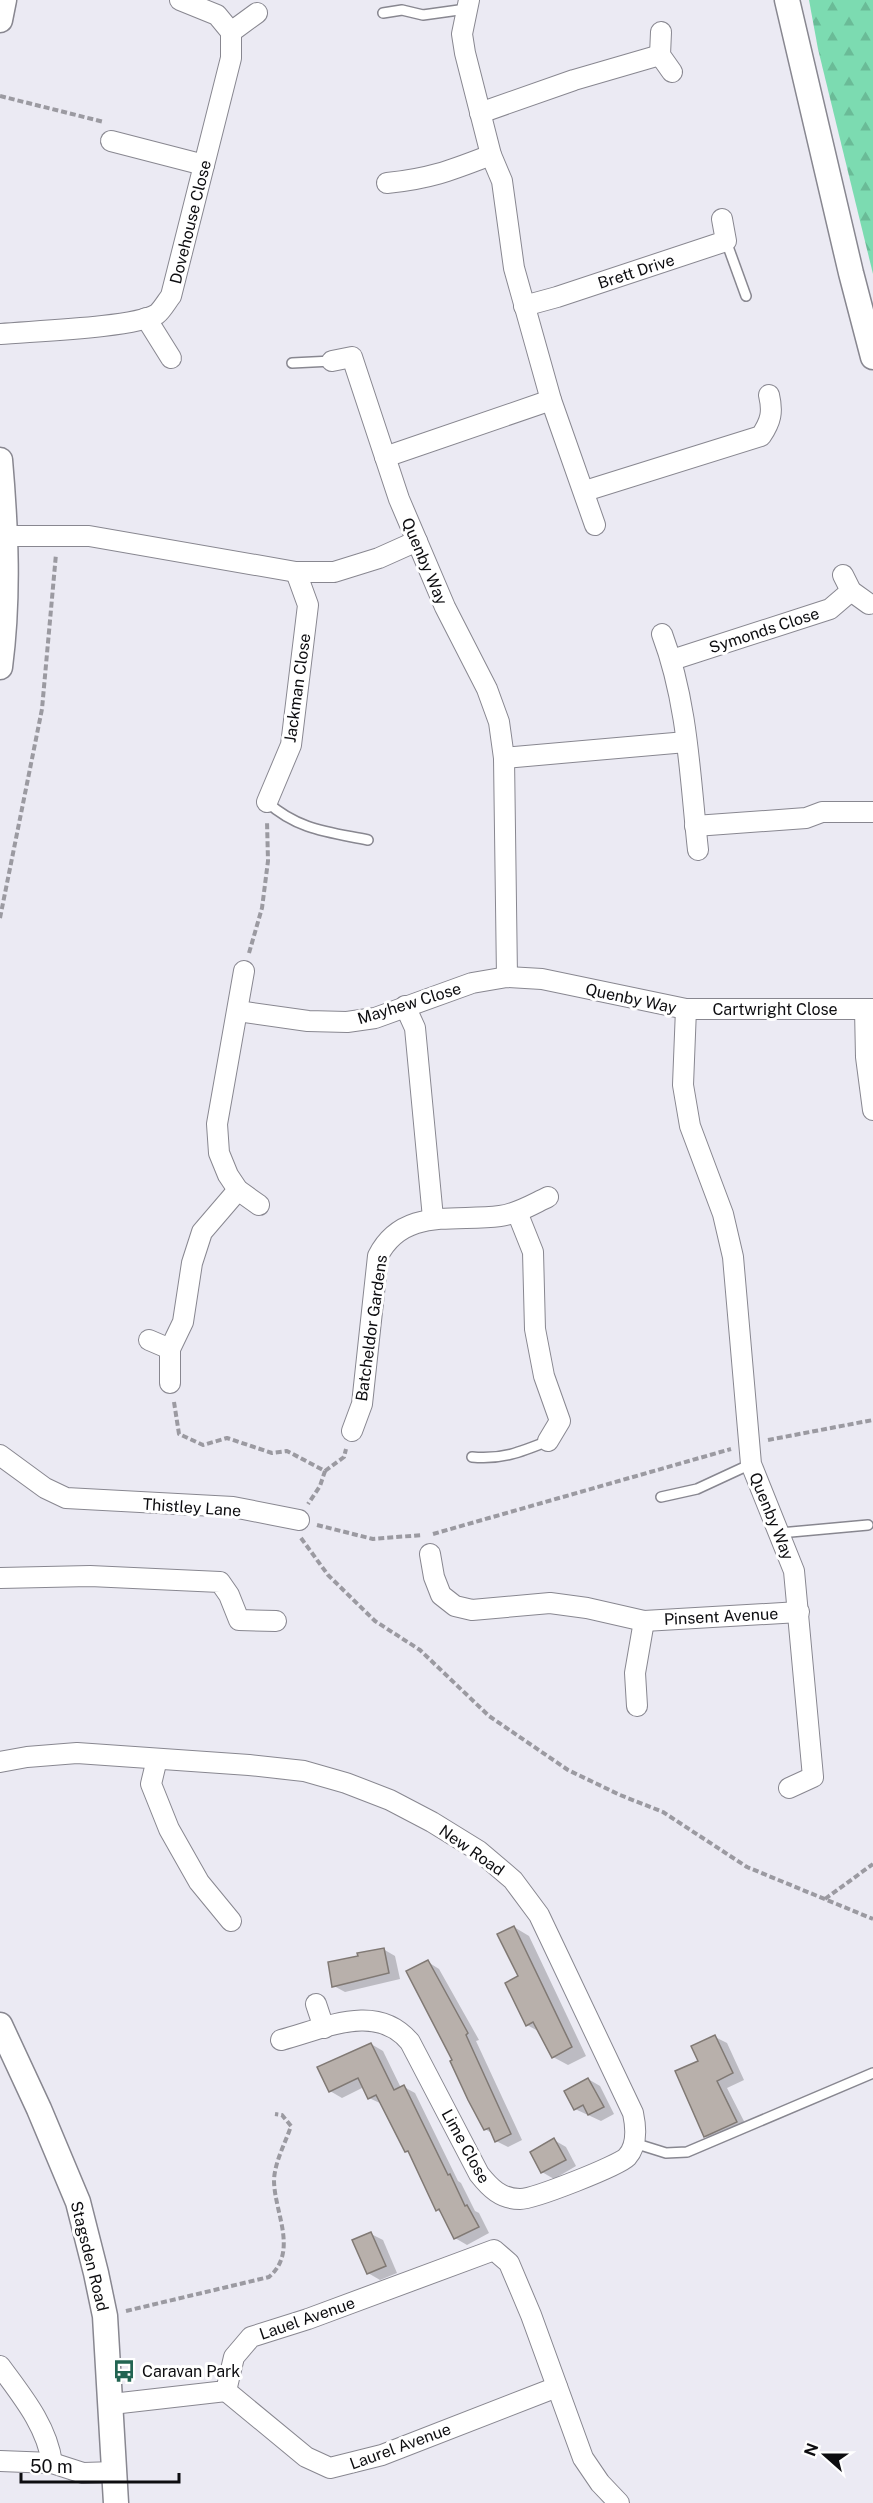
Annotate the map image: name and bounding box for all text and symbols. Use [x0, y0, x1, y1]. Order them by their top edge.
street label: Dovehouse Close [166, 158, 215, 286]
street label: Brett Drive [595, 250, 677, 293]
street label: Quenby Way [398, 515, 452, 608]
street label: Symonds Close [707, 604, 822, 657]
street label: Jackman Close [280, 632, 315, 744]
street label: Mayhew Close [355, 979, 463, 1028]
street label: Quenby Way [584, 980, 679, 1018]
street label: Cartwright Close [712, 1000, 838, 1019]
street label: Batcheldor Gardens [352, 1254, 391, 1403]
street label: Quenby Way [745, 1470, 798, 1563]
street label: Thistley Lane [142, 1495, 242, 1520]
street label: Pinsent Avenue [663, 1604, 779, 1629]
street label: New Road [435, 1821, 508, 1880]
street label: Lime Close [437, 2106, 494, 2187]
street label: Stagsden Road [67, 2199, 112, 2313]
street label: Lauel Avenue [257, 2293, 357, 2344]
bus stop icon: Caravan Park [111, 2358, 137, 2384]
place label: Caravan Park [142, 2362, 240, 2381]
street label: Laurel Avenue [347, 2419, 453, 2474]
north arrow [795, 2425, 855, 2485]
text: N [800, 2441, 823, 2459]
scale bar [21, 2446, 178, 2484]
text: 50 m [30, 2456, 73, 2477]

